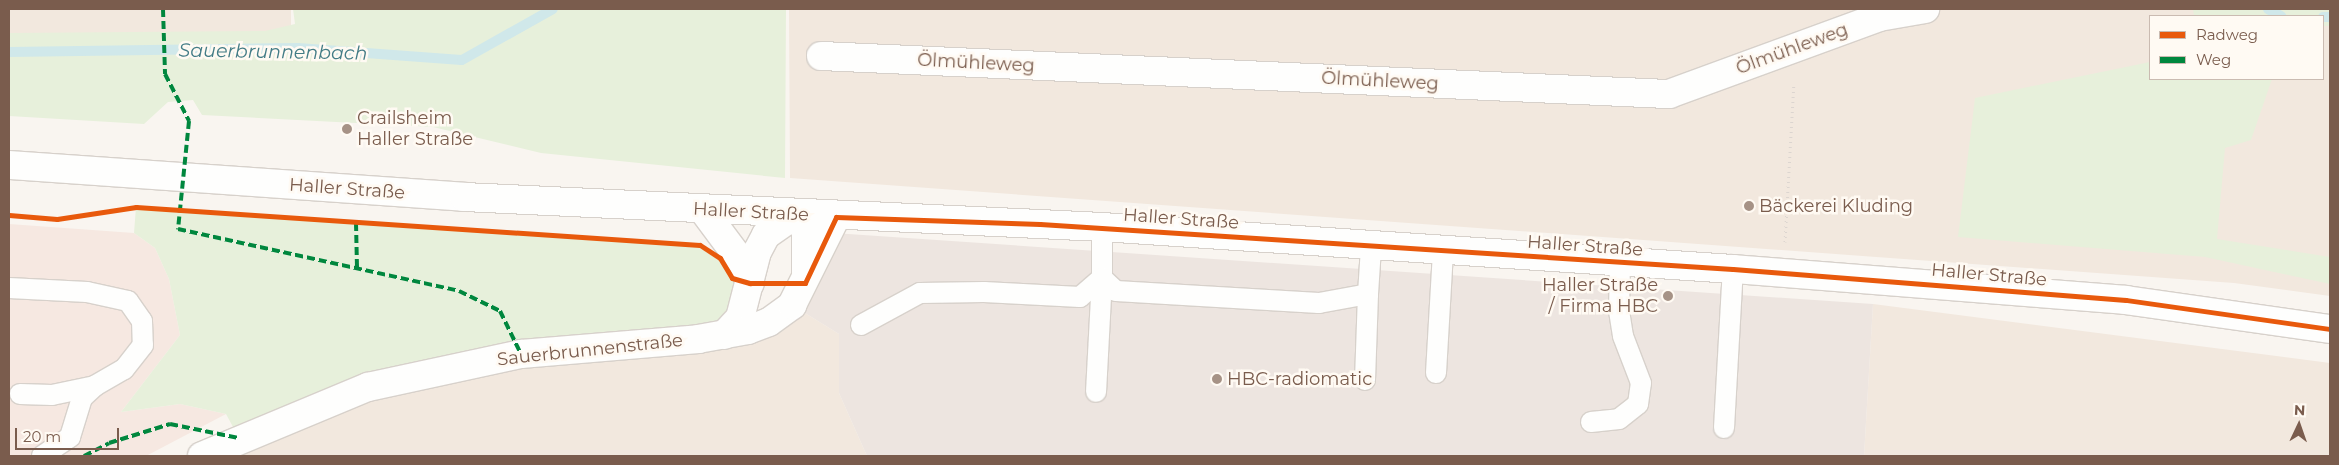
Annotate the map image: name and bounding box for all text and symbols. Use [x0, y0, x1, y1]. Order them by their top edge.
legend [2149, 15, 2324, 80]
street label: Ölmühleweg [1733, 19, 1851, 79]
text: Radweg [2196, 25, 2258, 44]
water label: Sauerbrunnenbach [178, 39, 368, 65]
street label: Ölmühleweg [917, 49, 1035, 77]
text: Weg [2196, 50, 2231, 69]
street label: Ölmühleweg [1321, 67, 1439, 95]
place label: Crailsheim Haller Straße [357, 108, 473, 150]
marker: Crailsheim Haller Straße [341, 123, 353, 135]
street label: Haller Straße [288, 174, 406, 204]
place label: Bäckerei Kluding [1759, 195, 1913, 217]
street label: Haller Straße [692, 198, 810, 226]
marker: Bäckerei Kluding [1743, 200, 1755, 212]
street label: Haller Straße [1122, 204, 1240, 234]
street label: Haller Straße [1526, 231, 1644, 261]
street label: Haller Straße [1930, 259, 2048, 291]
place label: Haller Straße / Firma HBC [1542, 275, 1658, 318]
marker: Haller Straße / Firma HBC [1662, 290, 1674, 302]
street label: Sauerbrunnenstraße [496, 330, 684, 370]
place label: HBC-radiomatic [1227, 368, 1372, 390]
marker: HBC-radiomatic [1211, 373, 1223, 385]
north arrow [2274, 400, 2324, 450]
text: N [2294, 401, 2306, 419]
scale bar [18, 418, 121, 450]
text: 20 m [23, 427, 61, 446]

